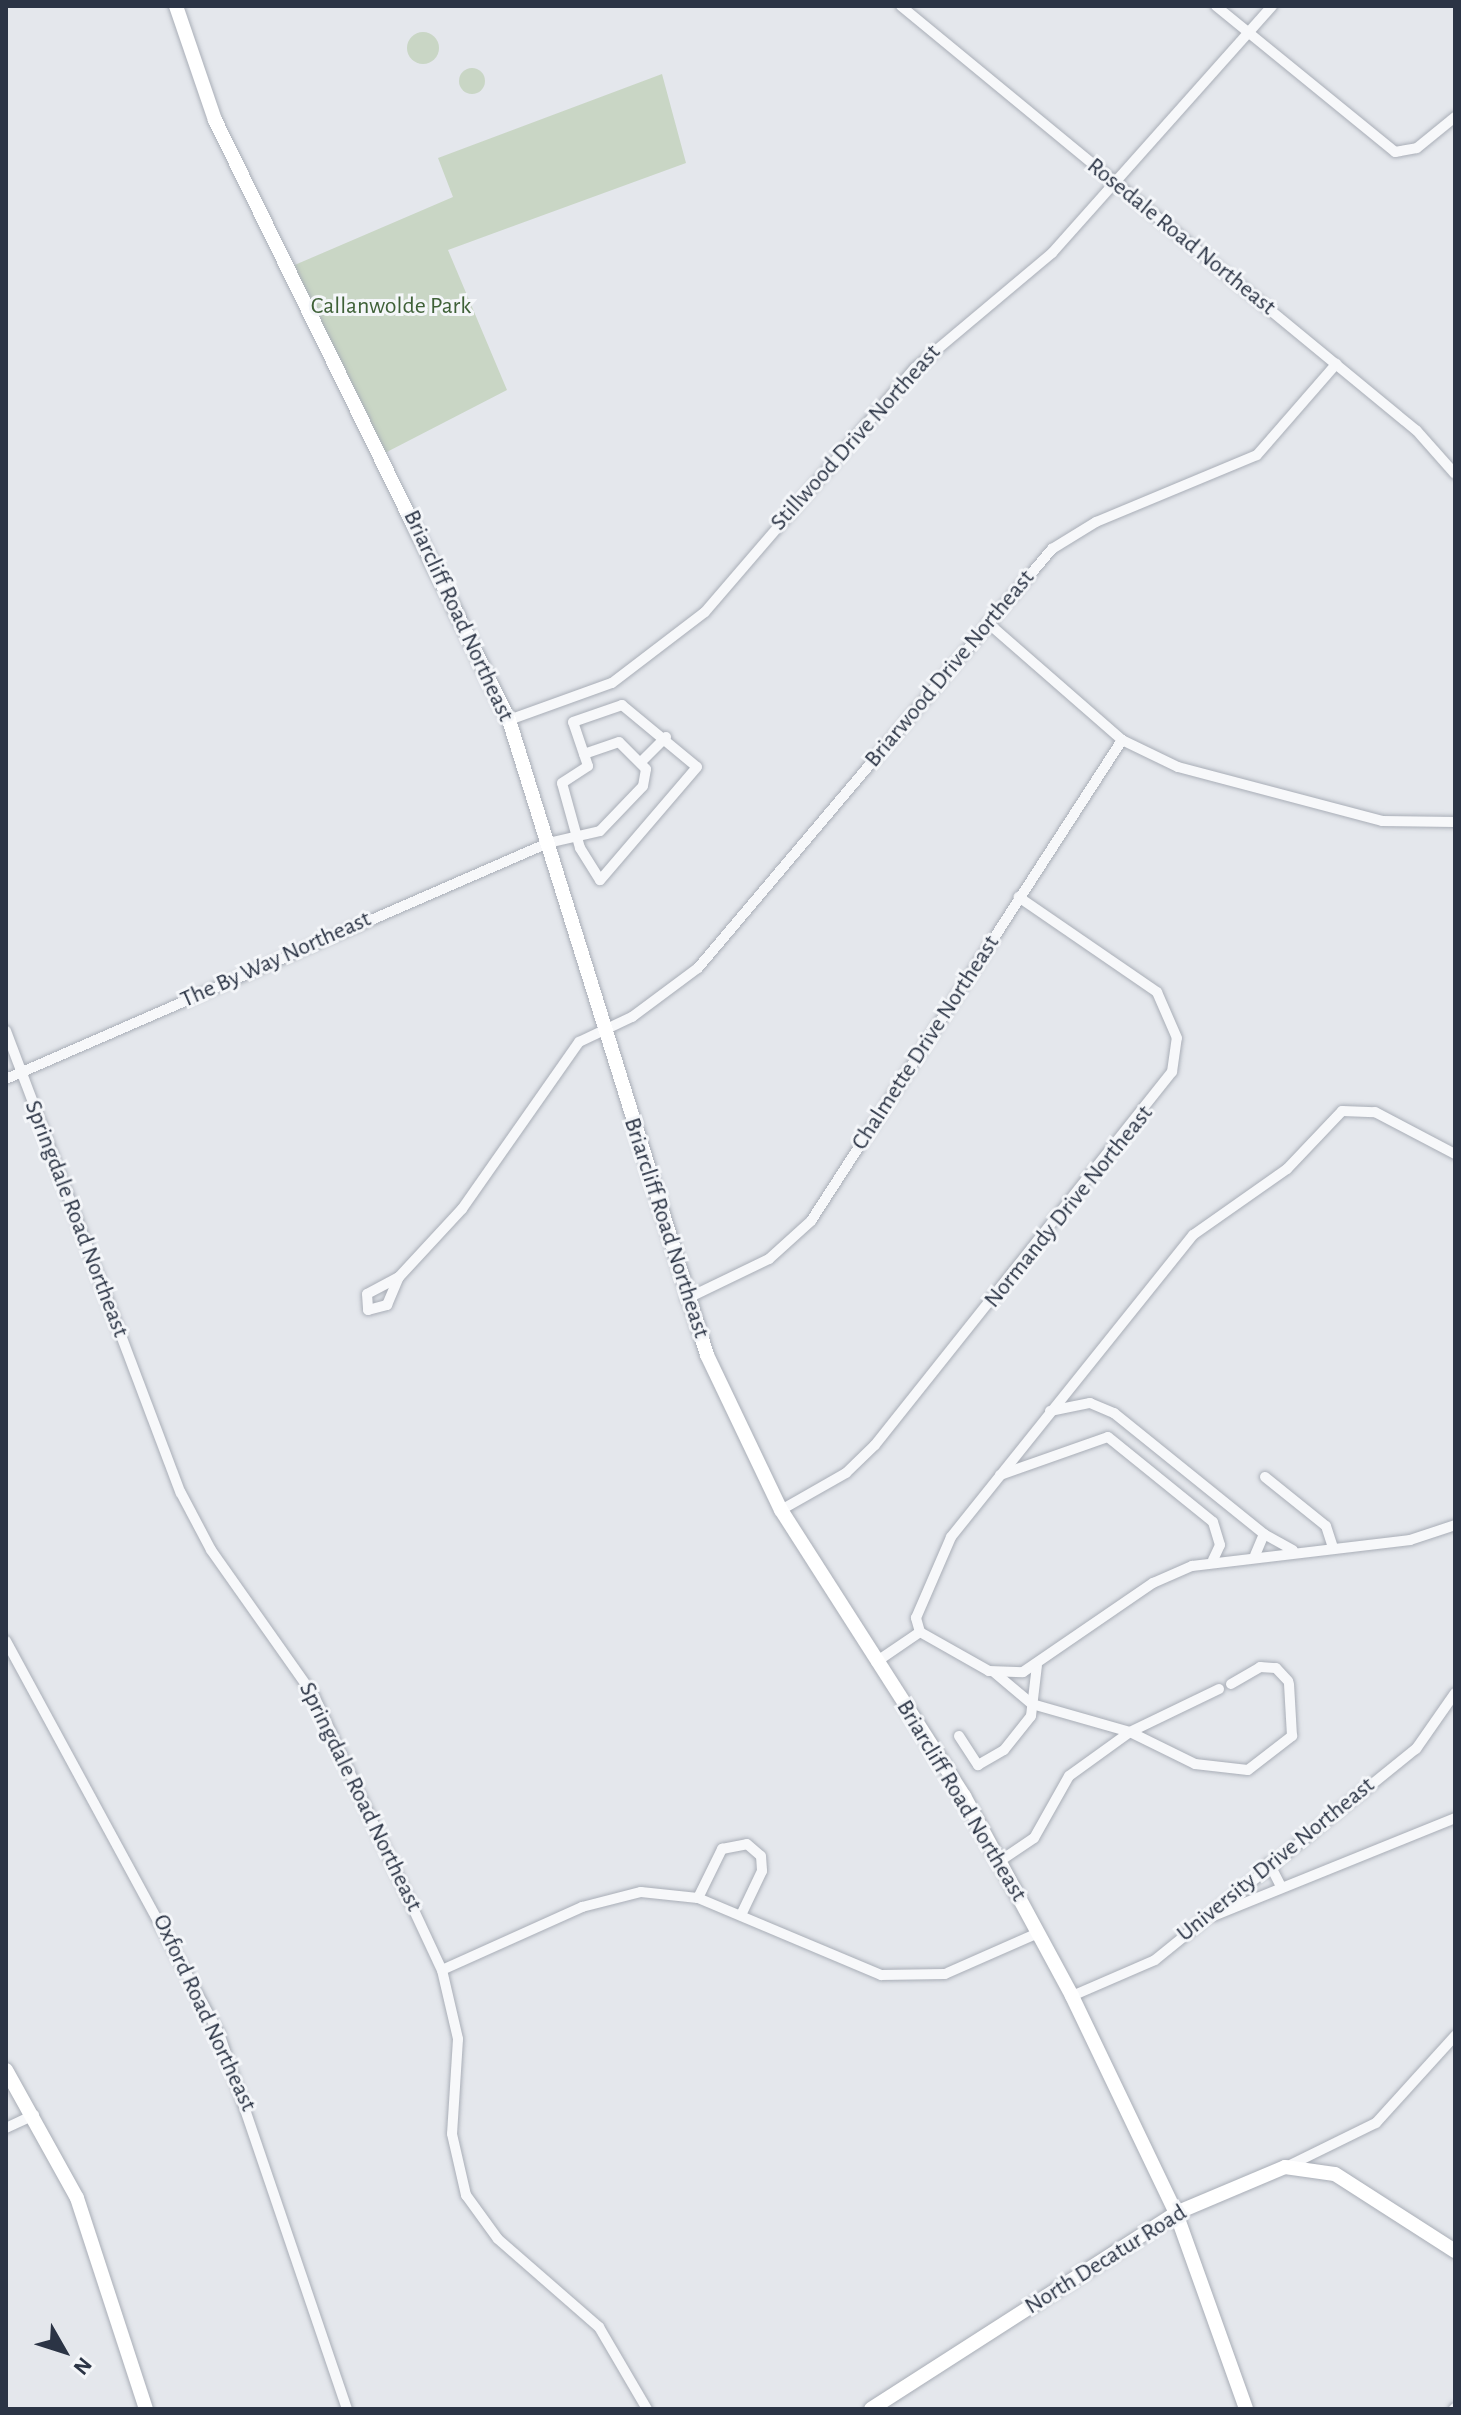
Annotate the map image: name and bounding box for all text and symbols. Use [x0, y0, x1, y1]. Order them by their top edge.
street label: Rosedale Road Northeast [1081, 152, 1281, 322]
park label: Callanwolde Park [311, 293, 471, 321]
street label: Stillwood Drive Northeast [765, 339, 947, 537]
street label: Briarcliff Road Northeast [396, 506, 520, 726]
street label: Briarwood Drive Northeast [859, 564, 1041, 774]
street label: The By Way Northeast [176, 905, 376, 1015]
street label: Chalmette Drive Northeast [846, 930, 1006, 1156]
street label: Springdale Road Northeast [18, 1097, 134, 1341]
street label: Normandy Drive Northeast [978, 1100, 1160, 1314]
street label: Briarcliff Road Northeast [617, 1114, 715, 1342]
street label: Springdale Road Northeast [292, 1678, 428, 1916]
street label: Briarcliff Road Northeast [889, 1695, 1033, 1907]
street label: University Drive Northeast [1171, 1771, 1381, 1949]
street label: Oxford Road Northeast [146, 1910, 262, 2116]
street label: North Decatur Road [1020, 2199, 1192, 2321]
north arrow [24, 2311, 104, 2391]
text: N [69, 2353, 96, 2379]

